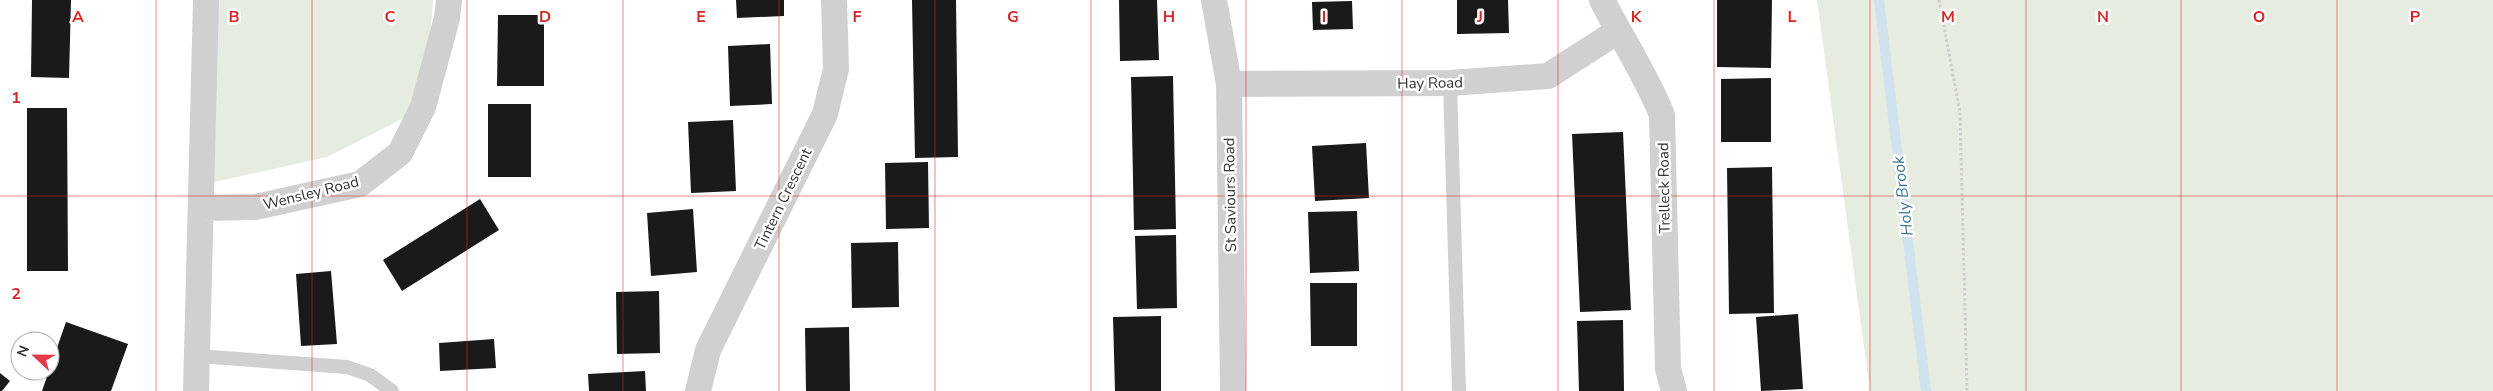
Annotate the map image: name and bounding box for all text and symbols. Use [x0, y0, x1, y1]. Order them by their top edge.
text: A [72, 6, 84, 28]
text: B [228, 6, 240, 28]
text: C [385, 6, 396, 28]
text: D [539, 6, 551, 28]
text: E [696, 6, 706, 28]
text: F [853, 6, 862, 28]
text: G [1007, 6, 1019, 28]
text: H [1163, 6, 1175, 28]
text: I [1322, 6, 1326, 28]
text: J [1476, 6, 1483, 28]
text: K [1631, 6, 1643, 28]
text: L [1788, 6, 1797, 28]
text: M [1941, 6, 1955, 28]
text: N [2097, 6, 2109, 28]
text: O [2253, 6, 2265, 28]
text: P [2410, 6, 2420, 28]
street label: Hay Road [1397, 72, 1463, 94]
text: 1 [11, 87, 21, 109]
street label: St Saviours Road [1219, 138, 1241, 252]
street label: Trelleck Road [1653, 142, 1675, 234]
street label: Tintern Crescent [750, 144, 817, 253]
water label: Holy Brook [1887, 154, 1919, 237]
street label: Wensley Road [261, 171, 361, 215]
text: 2 [11, 283, 21, 305]
north arrow [10, 331, 60, 381]
text: N [13, 343, 34, 360]

